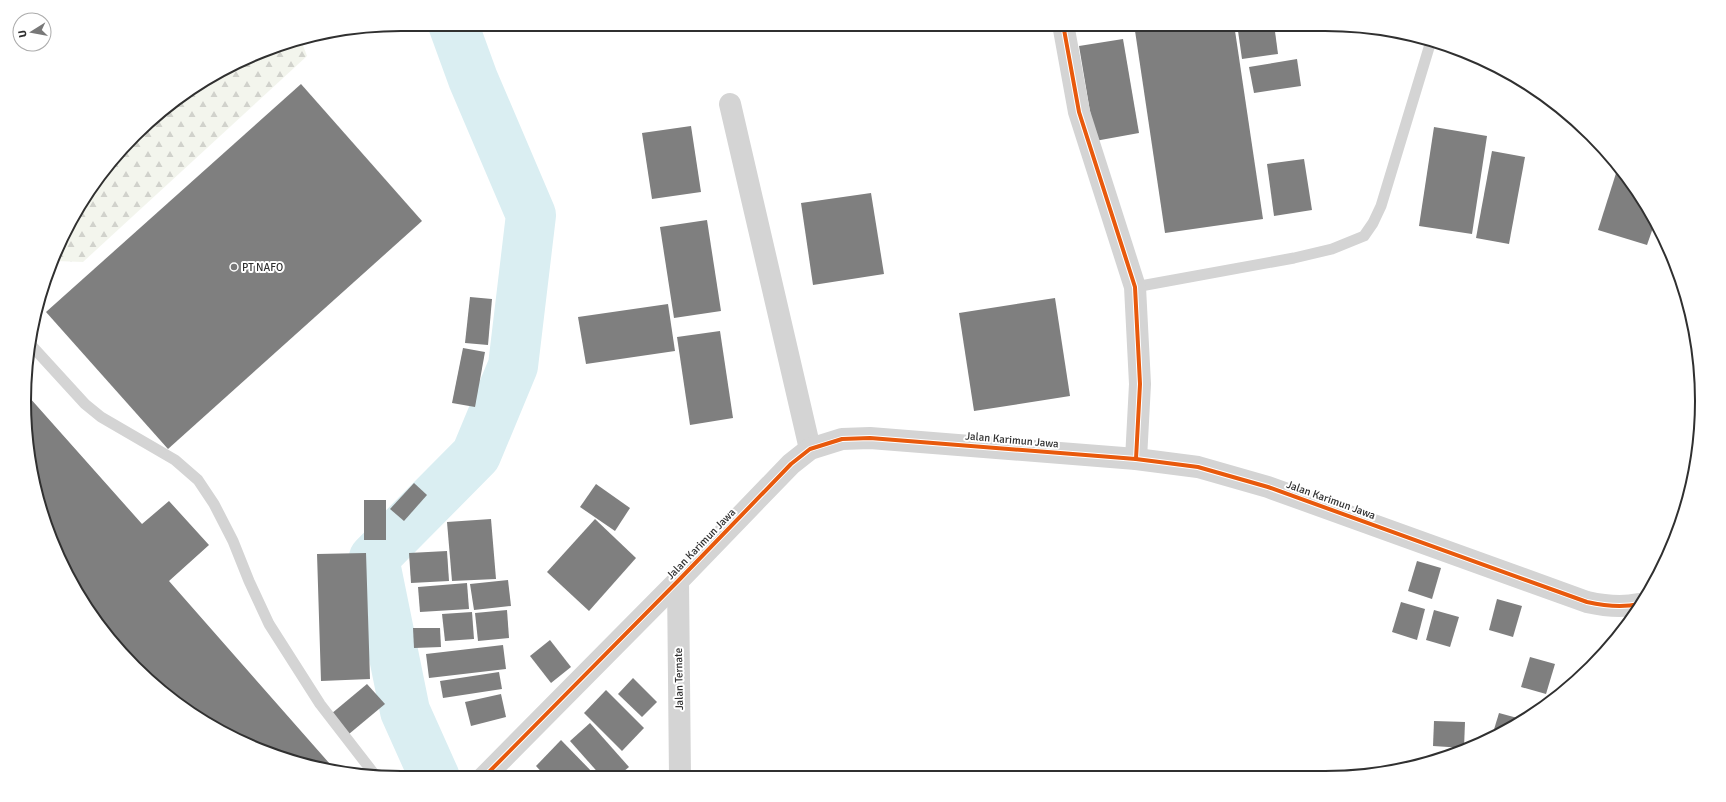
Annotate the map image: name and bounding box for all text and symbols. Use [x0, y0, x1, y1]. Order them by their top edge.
north arrow [12, 12, 52, 52]
text: U [16, 29, 30, 39]
place label: PT NAFO [242, 261, 283, 274]
marker: PT NAFO [229, 262, 239, 272]
street label: Jalan Karimun Jawa [965, 429, 1060, 451]
street label: Jalan Karimun Jawa [1285, 478, 1378, 522]
street label: Jalan Karimun Jawa [664, 506, 738, 582]
street label: Jalan Ternate [672, 648, 686, 710]

